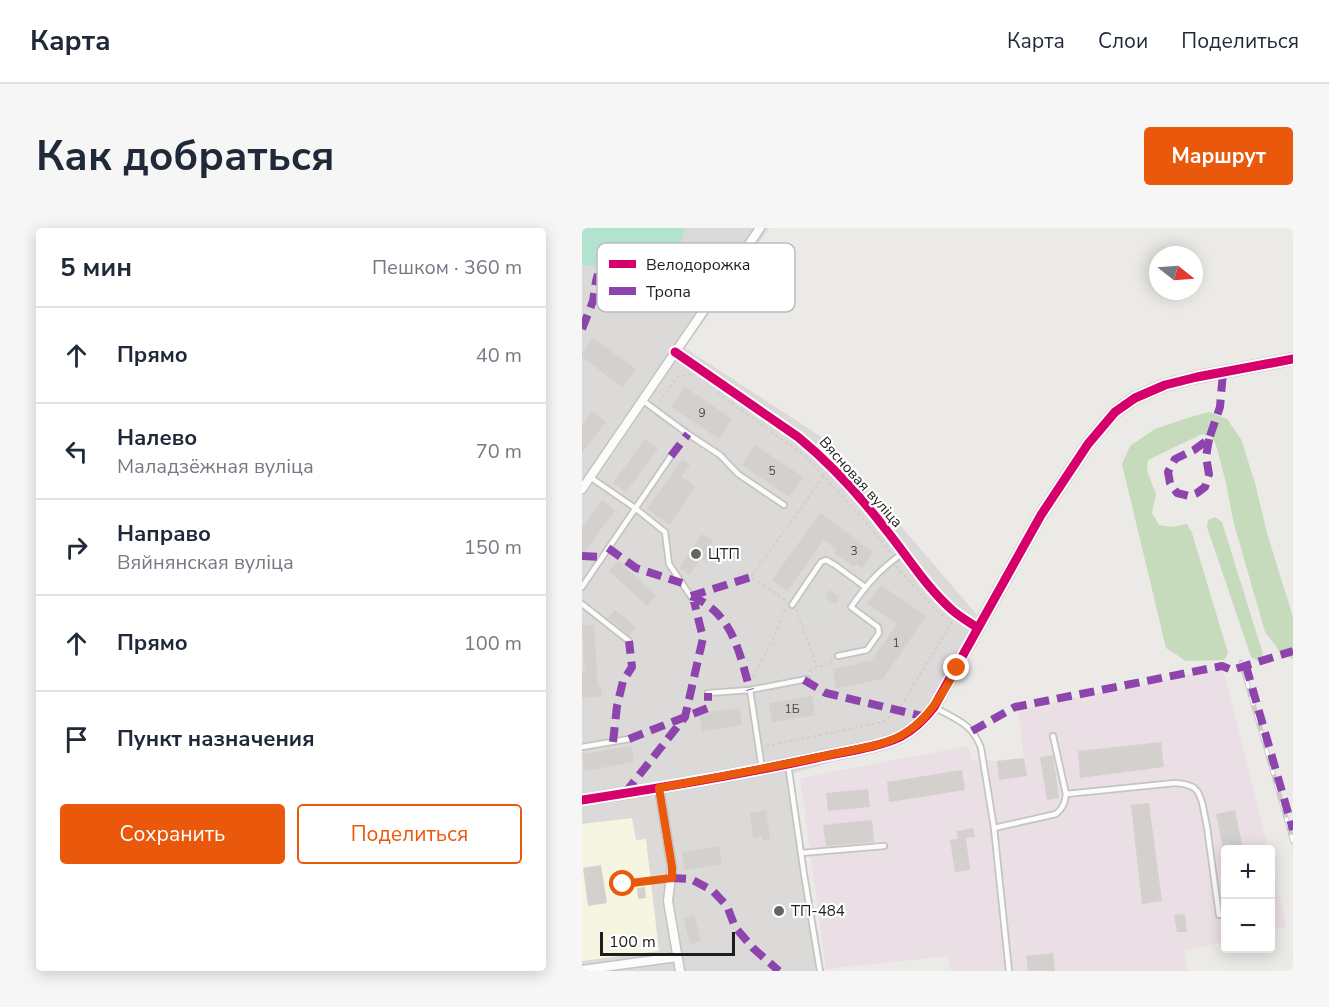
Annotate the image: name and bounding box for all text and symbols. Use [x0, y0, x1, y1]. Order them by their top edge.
text: Карта [30, 22, 111, 60]
text: Карта [1007, 27, 1065, 55]
text: Слои [1098, 27, 1148, 55]
text: Поделиться [1181, 27, 1299, 55]
button: Маршрут [1144, 127, 1293, 185]
text: Как добраться [36, 128, 335, 185]
legend [597, 243, 795, 312]
north arrow [1149, 246, 1203, 300]
text: 5 мин [60, 250, 132, 285]
text: Пешком · 360 m [372, 254, 522, 281]
text: Велодорожка [646, 254, 750, 276]
text: Тропа [646, 281, 691, 303]
icon: ahead [60, 339, 93, 372]
text: Прямо [117, 340, 188, 370]
text: 40 m [476, 342, 522, 369]
house number: 9 [698, 405, 706, 421]
text: Налево [117, 423, 197, 453]
street label: Вясновая вуліца [815, 432, 907, 532]
icon: left [60, 435, 93, 468]
text: 70 m [476, 438, 522, 465]
text: Маладзёжная вуліца [117, 453, 314, 480]
house number: 5 [768, 463, 776, 479]
text: Направо [117, 519, 211, 549]
icon: right [60, 531, 93, 564]
text: 150 m [464, 534, 522, 561]
house number: 3 [850, 543, 858, 559]
place label: ЦТП [708, 544, 740, 564]
marker: ЦТП [689, 547, 703, 561]
text: Вяйнянская вуліца [117, 549, 294, 576]
icon: ahead [60, 627, 93, 660]
text: Прямо [117, 628, 188, 658]
text: 100 m [464, 630, 522, 657]
house number: 1 [892, 635, 900, 651]
route end [943, 654, 969, 680]
house number: 1Б [784, 701, 800, 717]
icon: arrive [60, 723, 93, 756]
text: Пункт назначения [117, 724, 315, 754]
button: Сохранить [60, 804, 285, 864]
button: Поделиться [297, 804, 522, 864]
map controls [1221, 845, 1275, 953]
button: + [1221, 845, 1275, 899]
route start [609, 870, 635, 896]
button: − [1221, 899, 1275, 953]
place label: ТП-484 [791, 901, 845, 921]
marker: ТП-484 [772, 904, 786, 918]
scale bar [600, 929, 735, 956]
text: 100 m [609, 931, 656, 953]

